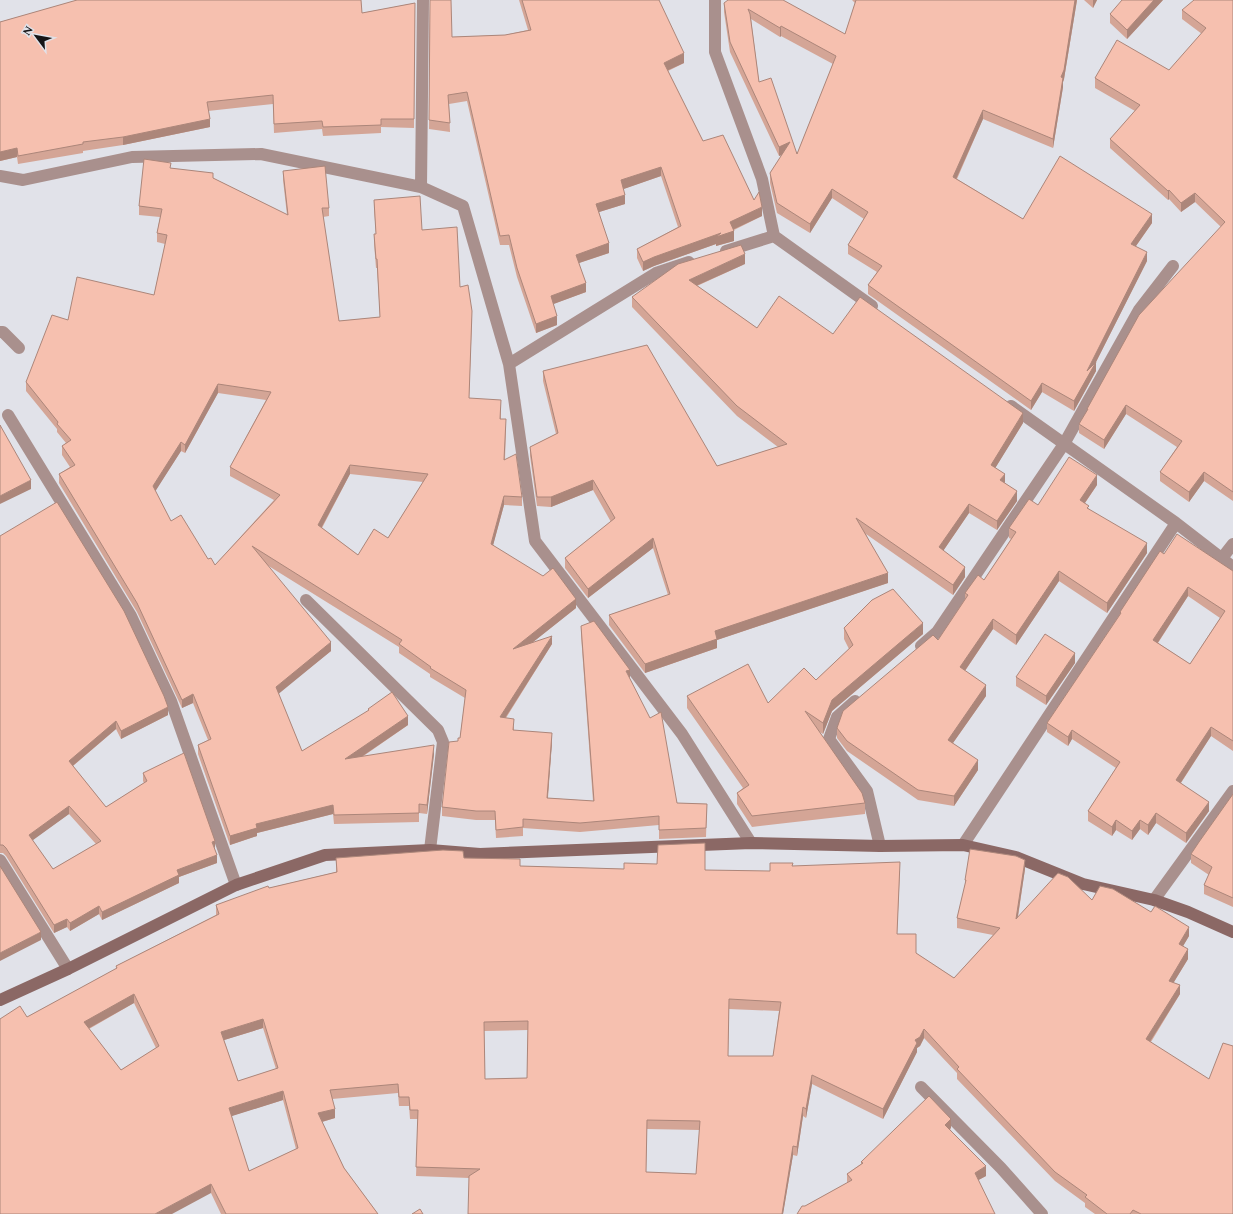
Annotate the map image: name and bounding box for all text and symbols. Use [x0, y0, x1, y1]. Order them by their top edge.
north arrow [16, 16, 56, 56]
text: N [18, 23, 38, 39]

